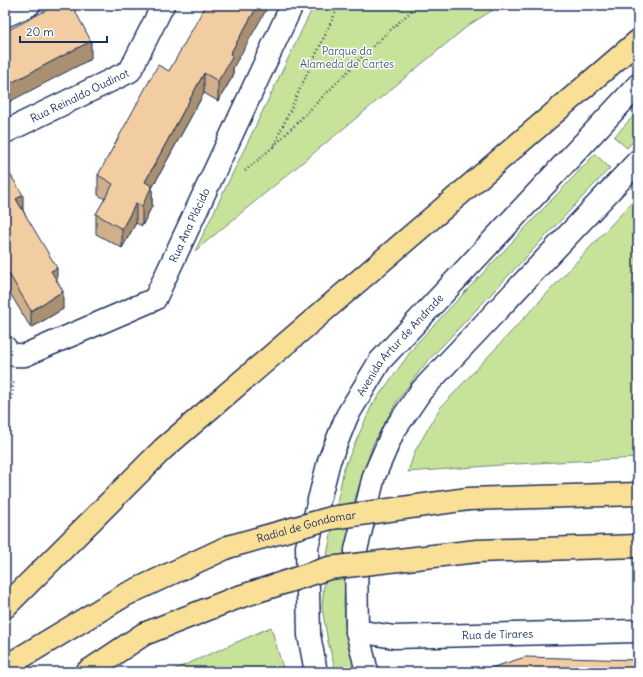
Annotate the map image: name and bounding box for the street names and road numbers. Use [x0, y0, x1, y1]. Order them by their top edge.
street label: Rua Reinaldo Oudinot [28, 66, 131, 126]
street label: Rua Ana Plácido [166, 186, 213, 265]
street label: Avenida Artur de Andrade [354, 291, 446, 399]
street label: Radial de Gondomar [255, 508, 357, 546]
street label: Rua de Tirares [462, 627, 533, 642]

